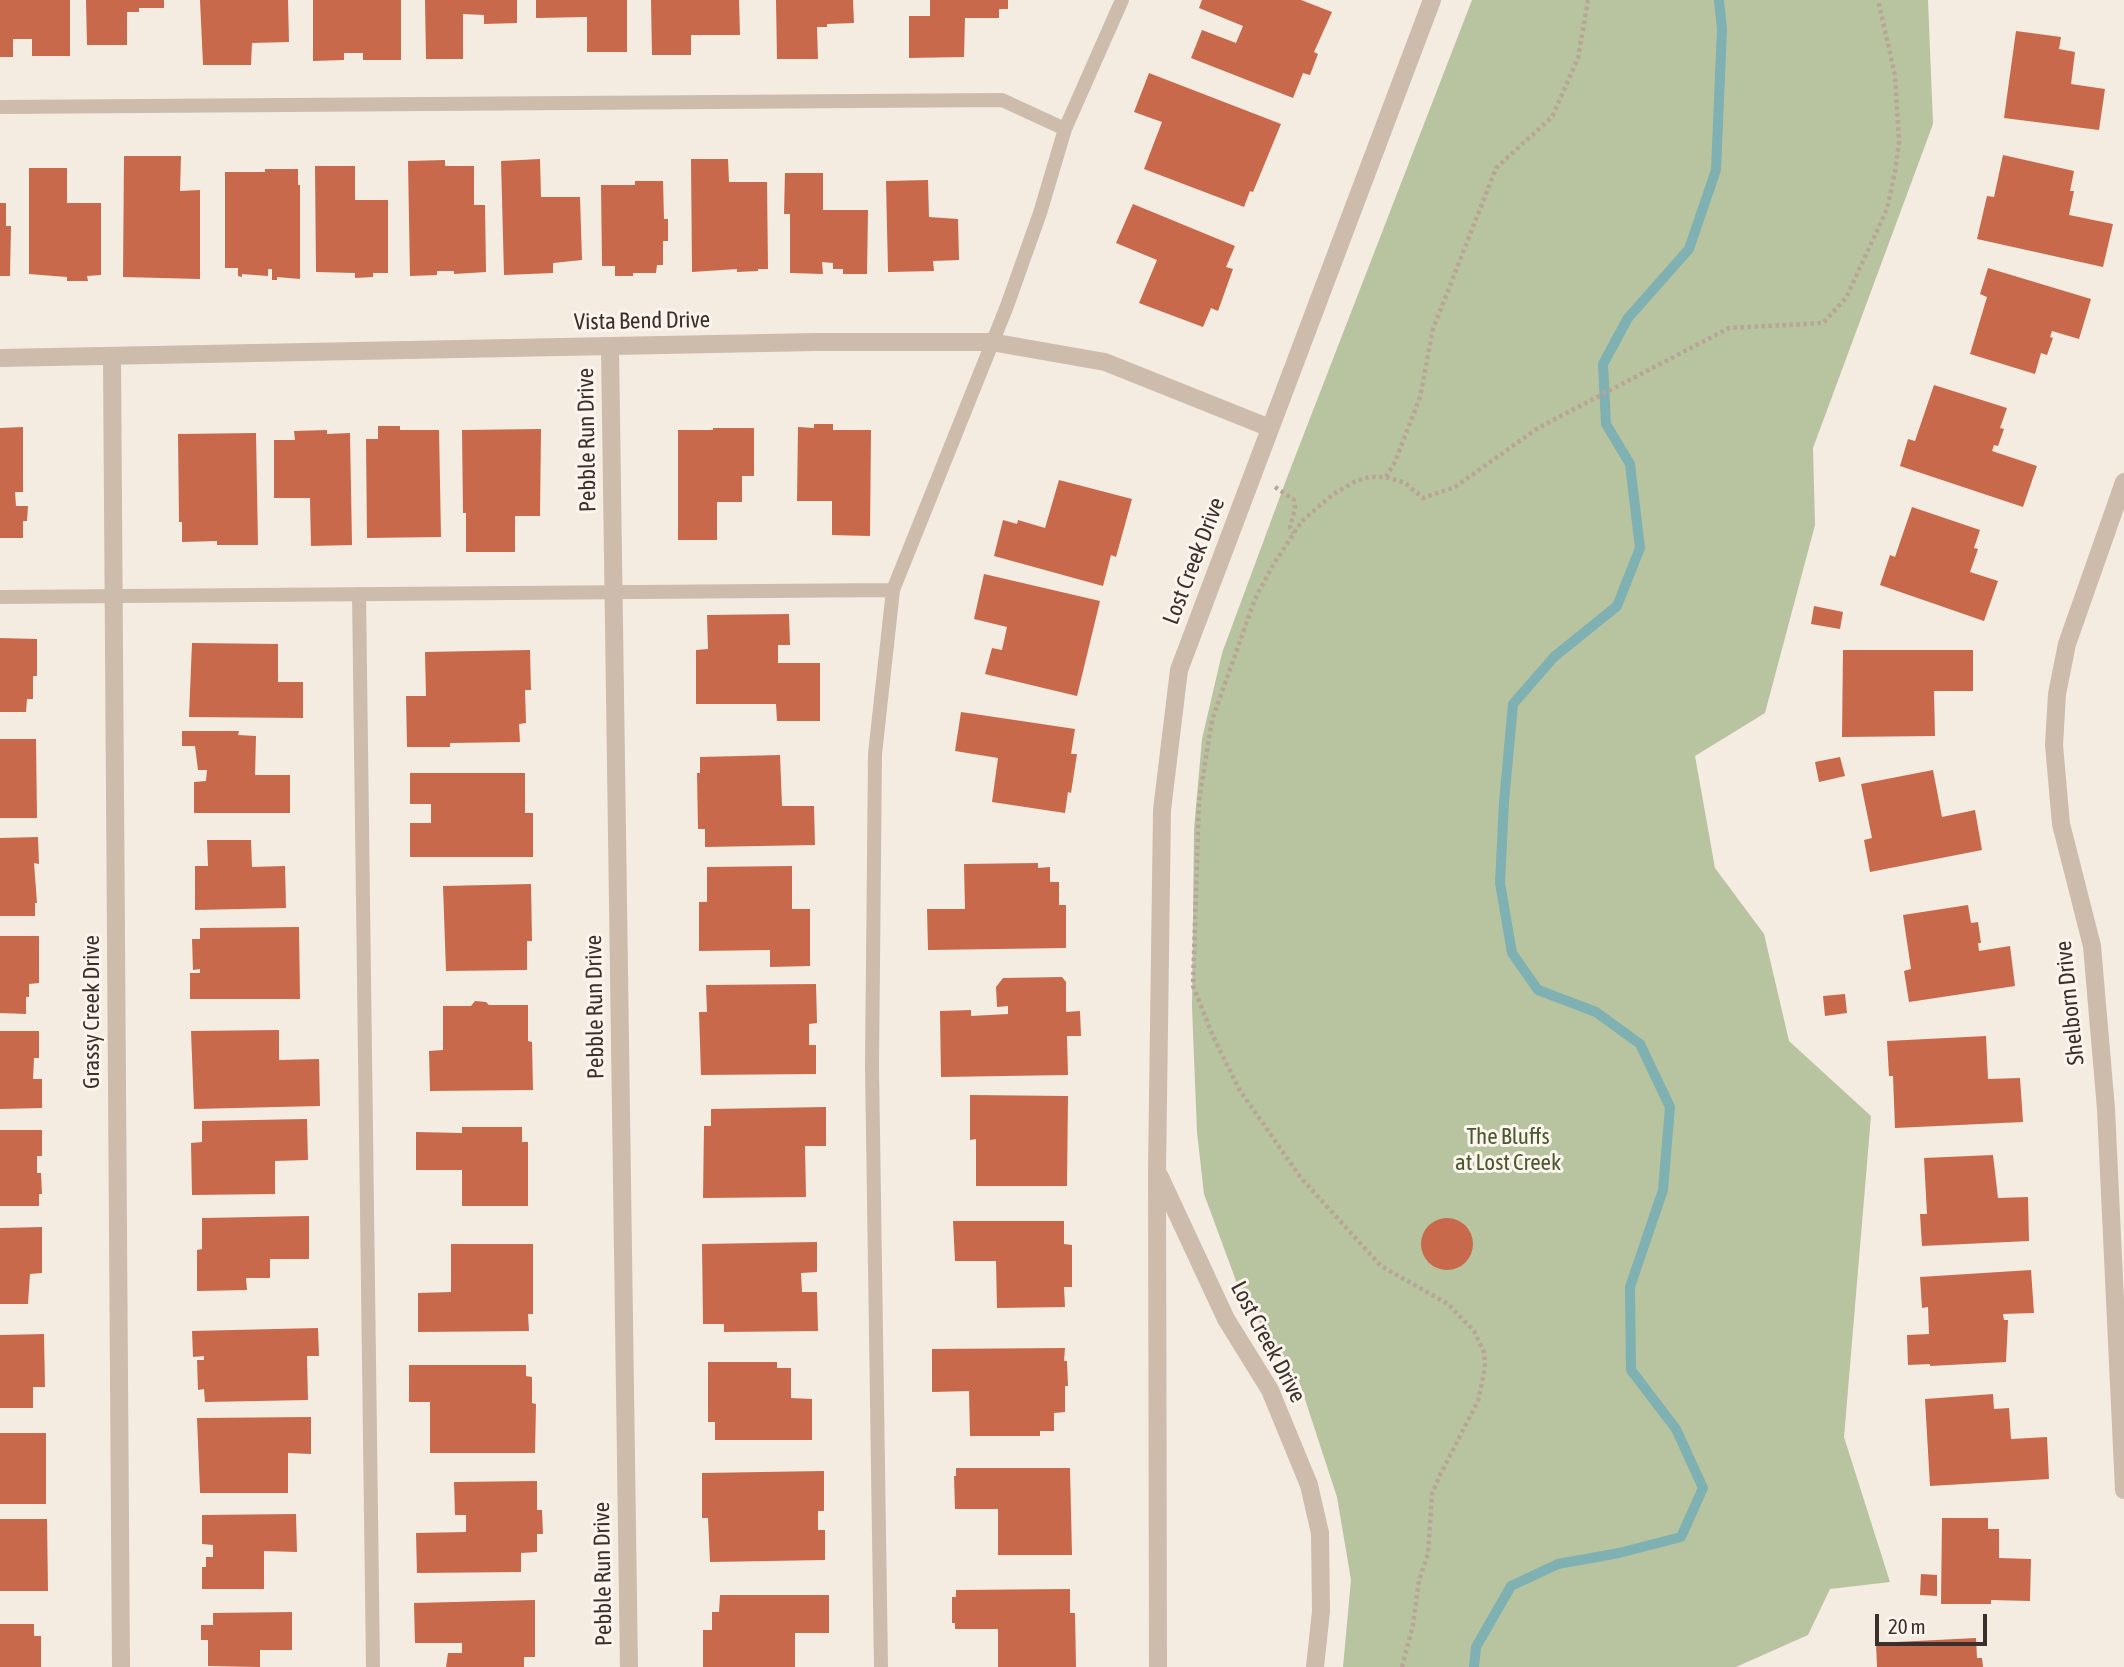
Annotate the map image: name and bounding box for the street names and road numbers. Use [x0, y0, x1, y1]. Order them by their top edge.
street label: Vista Bend Drive [574, 306, 710, 336]
street label: Pebble Run Drive [572, 368, 602, 512]
street label: Lost Creek Drive [1157, 494, 1231, 628]
street label: Grassy Creek Drive [78, 935, 106, 1089]
street label: Pebble Run Drive [580, 935, 610, 1079]
street label: Shelborn Drive [2050, 940, 2090, 1066]
street label: Lost Creek Drive [1224, 1277, 1312, 1407]
street label: Pebble Run Drive [588, 1502, 618, 1646]

